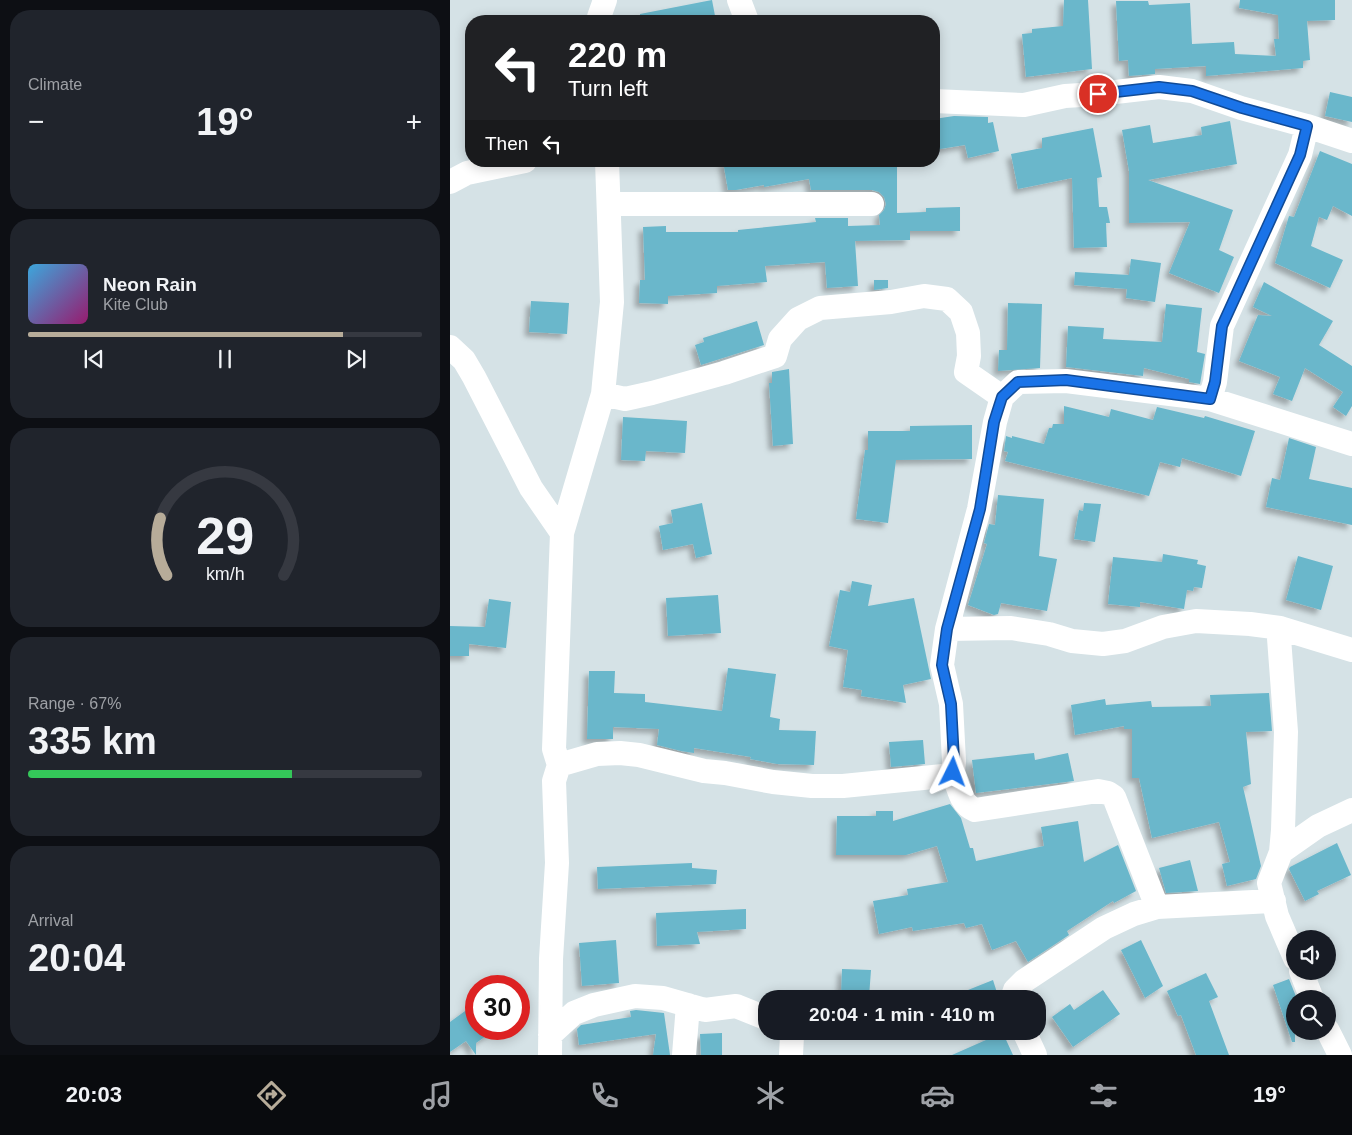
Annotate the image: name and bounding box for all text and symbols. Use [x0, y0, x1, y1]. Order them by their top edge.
icon: left [485, 35, 550, 100]
text: 220 m [568, 35, 667, 74]
pin [1077, 73, 1119, 115]
text: Climate [28, 76, 82, 93]
text: Turn left [568, 76, 648, 101]
icon: arrive [1084, 80, 1112, 108]
text: 19° [196, 101, 254, 143]
text: − [28, 106, 44, 137]
text: + [406, 106, 422, 137]
icon: left [538, 130, 566, 158]
text: Then [485, 133, 528, 154]
text: Neon Rain [103, 274, 197, 295]
text: Kite Club [103, 296, 168, 313]
icon: previous [80, 345, 108, 373]
icon: pause [211, 345, 239, 373]
icon: next [342, 345, 370, 373]
text: 29 [196, 507, 254, 565]
text: km/h [206, 564, 244, 584]
text: Range · 67% [28, 695, 121, 712]
text: 335 km [28, 720, 157, 762]
position arrow [926, 745, 978, 797]
text: Arrival [28, 912, 73, 929]
map controls [1286, 930, 1336, 1040]
button: sound [1286, 930, 1336, 980]
text: 20:04 [28, 937, 125, 979]
speed limit sign: 30 [465, 975, 530, 1040]
button: search [1286, 990, 1336, 1040]
text: 20:04 · 1 min · 410 m [809, 1004, 995, 1025]
icon: directions [254, 1078, 289, 1113]
icon: music [420, 1078, 455, 1113]
icon: phone [587, 1078, 622, 1113]
icon: climate [753, 1078, 788, 1113]
icon: car [920, 1078, 955, 1113]
icon: filters [1086, 1078, 1121, 1113]
text: 20:03 [66, 1082, 122, 1107]
text: 19° [1253, 1082, 1286, 1107]

